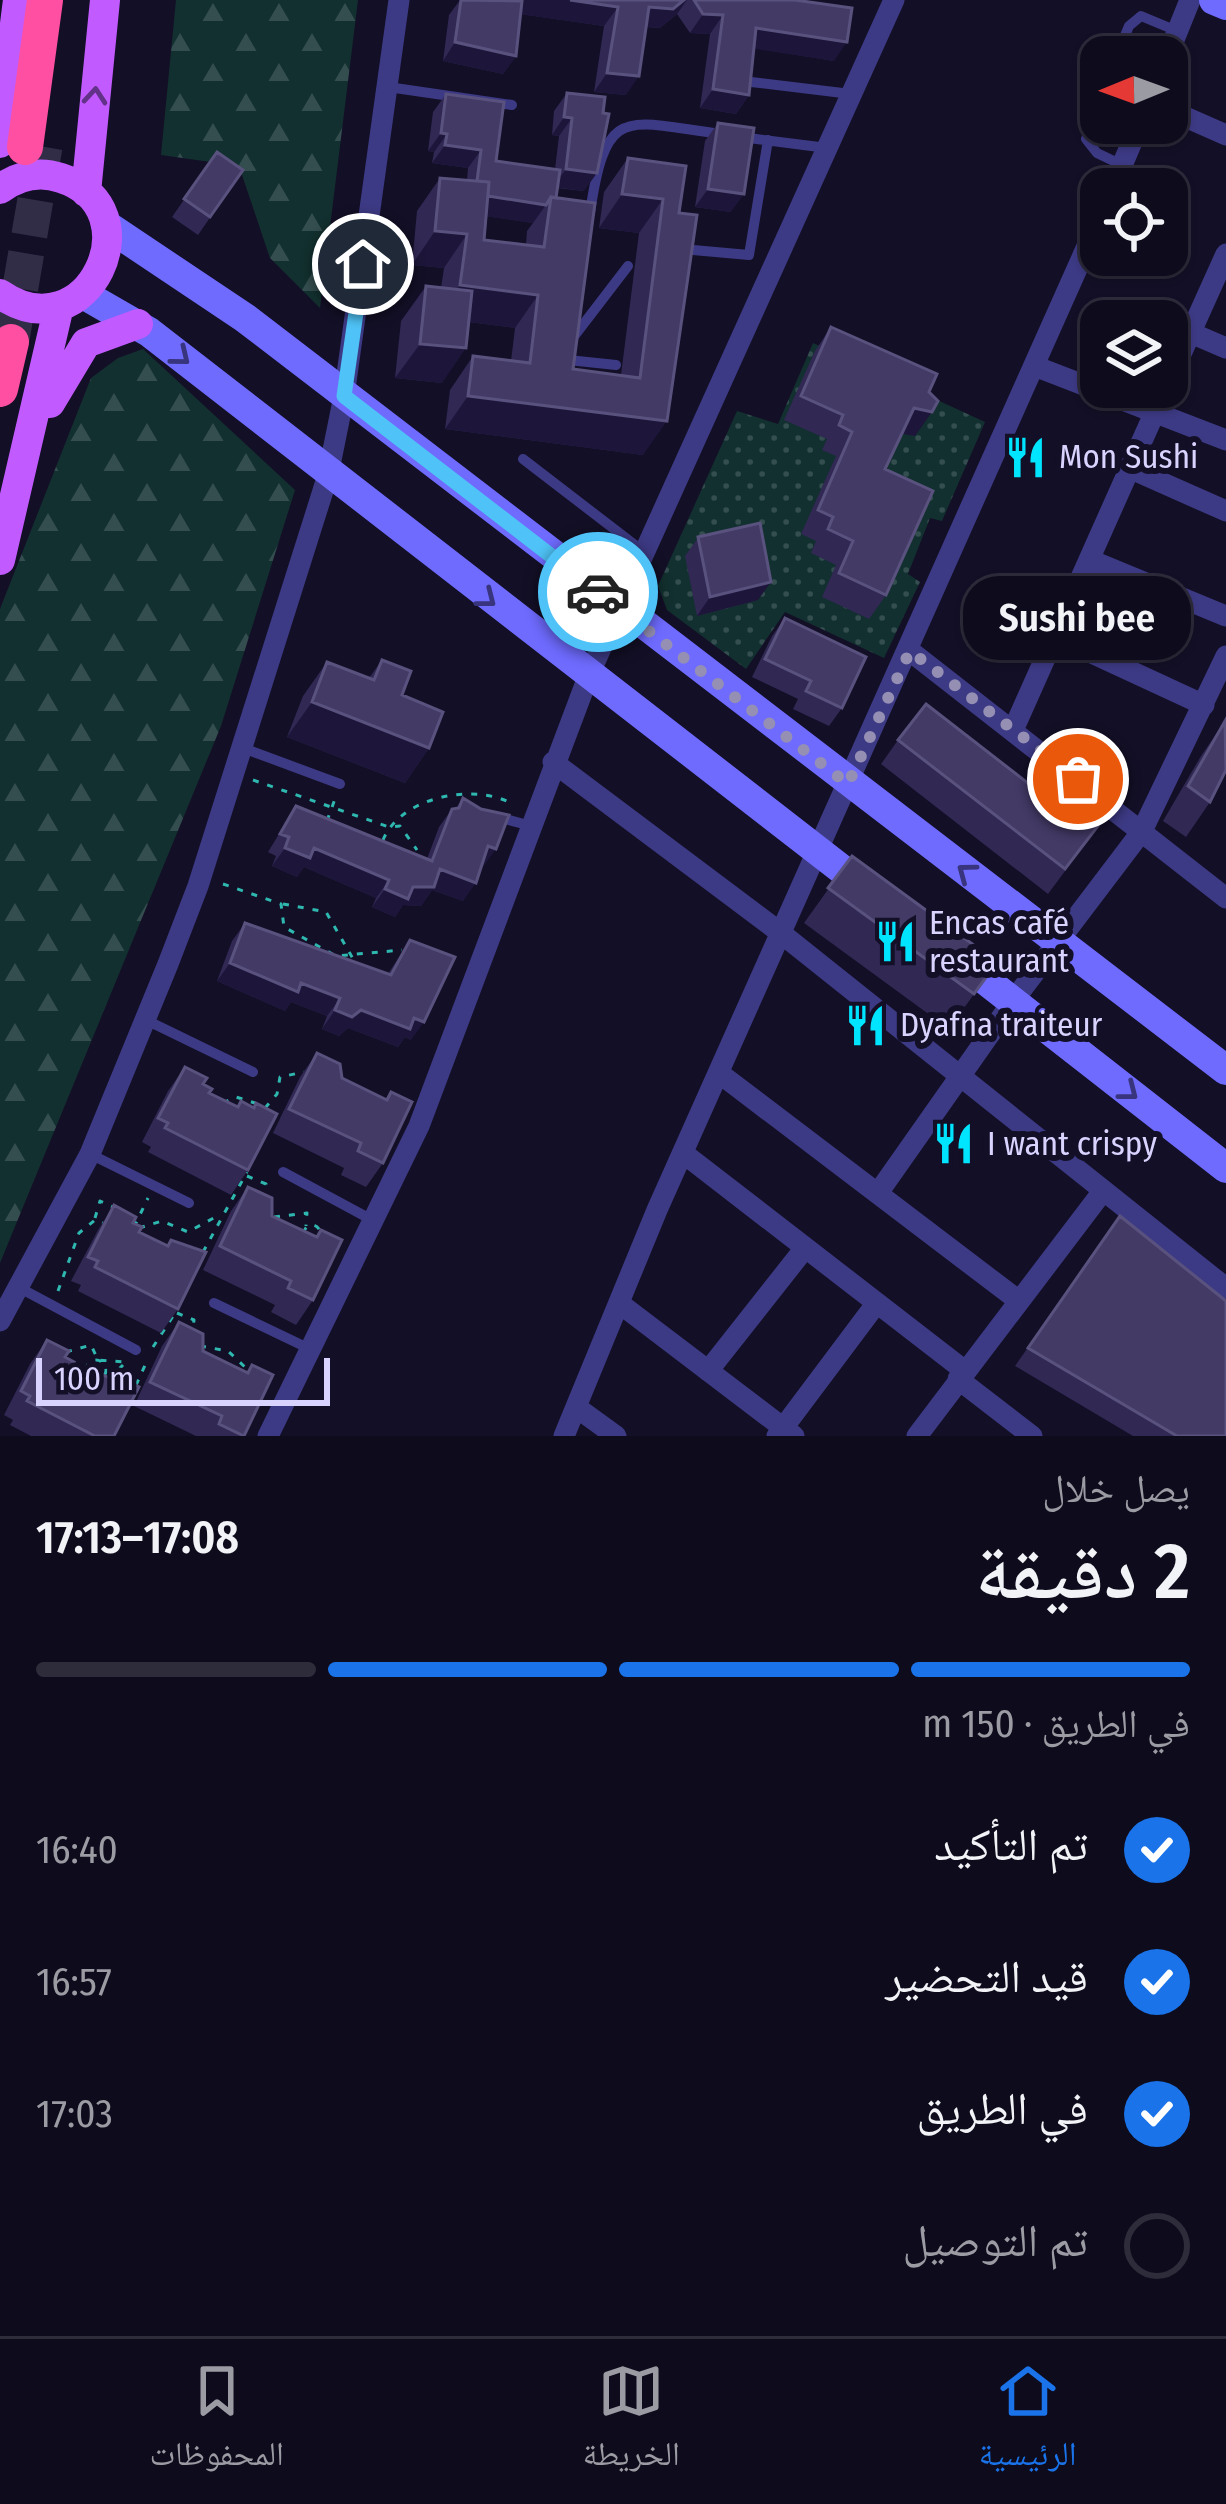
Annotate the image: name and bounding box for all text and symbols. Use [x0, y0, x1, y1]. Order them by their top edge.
north arrow [1080, 36, 1188, 144]
map controls [1080, 36, 1188, 408]
one-way arrow [82, 86, 107, 105]
button: locate [1080, 168, 1188, 276]
pin [312, 213, 414, 315]
icon: home [330, 231, 396, 297]
button: layers [1080, 300, 1188, 408]
one-way arrow [167, 343, 189, 365]
restaurant icon: Mon Sushi [1002, 434, 1048, 480]
place label: Mon Sushi [1059, 437, 1198, 477]
courier [538, 532, 658, 652]
icon: car [565, 559, 631, 625]
callout: Sushi bee [964, 575, 1192, 659]
one-way arrow [473, 585, 495, 606]
text: Sushi bee [999, 595, 1155, 641]
pin [1027, 728, 1129, 830]
icon: bag [1045, 746, 1111, 812]
one-way arrow [957, 865, 979, 887]
place label: Encas café restaurant [929, 903, 1069, 981]
restaurant icon: Encas café restaurant [872, 919, 918, 965]
restaurant icon: Dyafna traiteur [843, 1002, 889, 1048]
place label: Dyafna traiteur [900, 1005, 1103, 1045]
one-way arrow [1116, 1078, 1138, 1100]
restaurant icon: I want crispy [930, 1121, 976, 1167]
place label: I want crispy [987, 1124, 1157, 1164]
scale bar [36, 1352, 330, 1405]
text: 100 m [54, 1359, 134, 1399]
text: يصل خلال [1042, 1466, 1190, 1512]
text: 17:08–17:13 [36, 1511, 239, 1565]
text: 2 دقيقة [975, 1525, 1190, 1619]
text: في الطريق · 150 m [922, 1701, 1190, 1747]
icon: check [1124, 1817, 1190, 1883]
text: تم التأكيد [934, 1818, 1088, 1872]
text: 16:40 [36, 1827, 118, 1873]
icon: check [1124, 1949, 1190, 2015]
text: قيد التحضير [885, 1950, 1088, 2004]
text: 16:57 [36, 1959, 112, 2005]
icon: check [1124, 2081, 1190, 2147]
text: في الطريق [917, 2082, 1088, 2136]
text: 17:03 [36, 2091, 113, 2137]
text: تم التوصيل [903, 2214, 1088, 2268]
tab: المحفوظات [149, 2358, 284, 2486]
tab: الخريطة [583, 2358, 680, 2486]
tab: الرئيسية [979, 2358, 1077, 2486]

